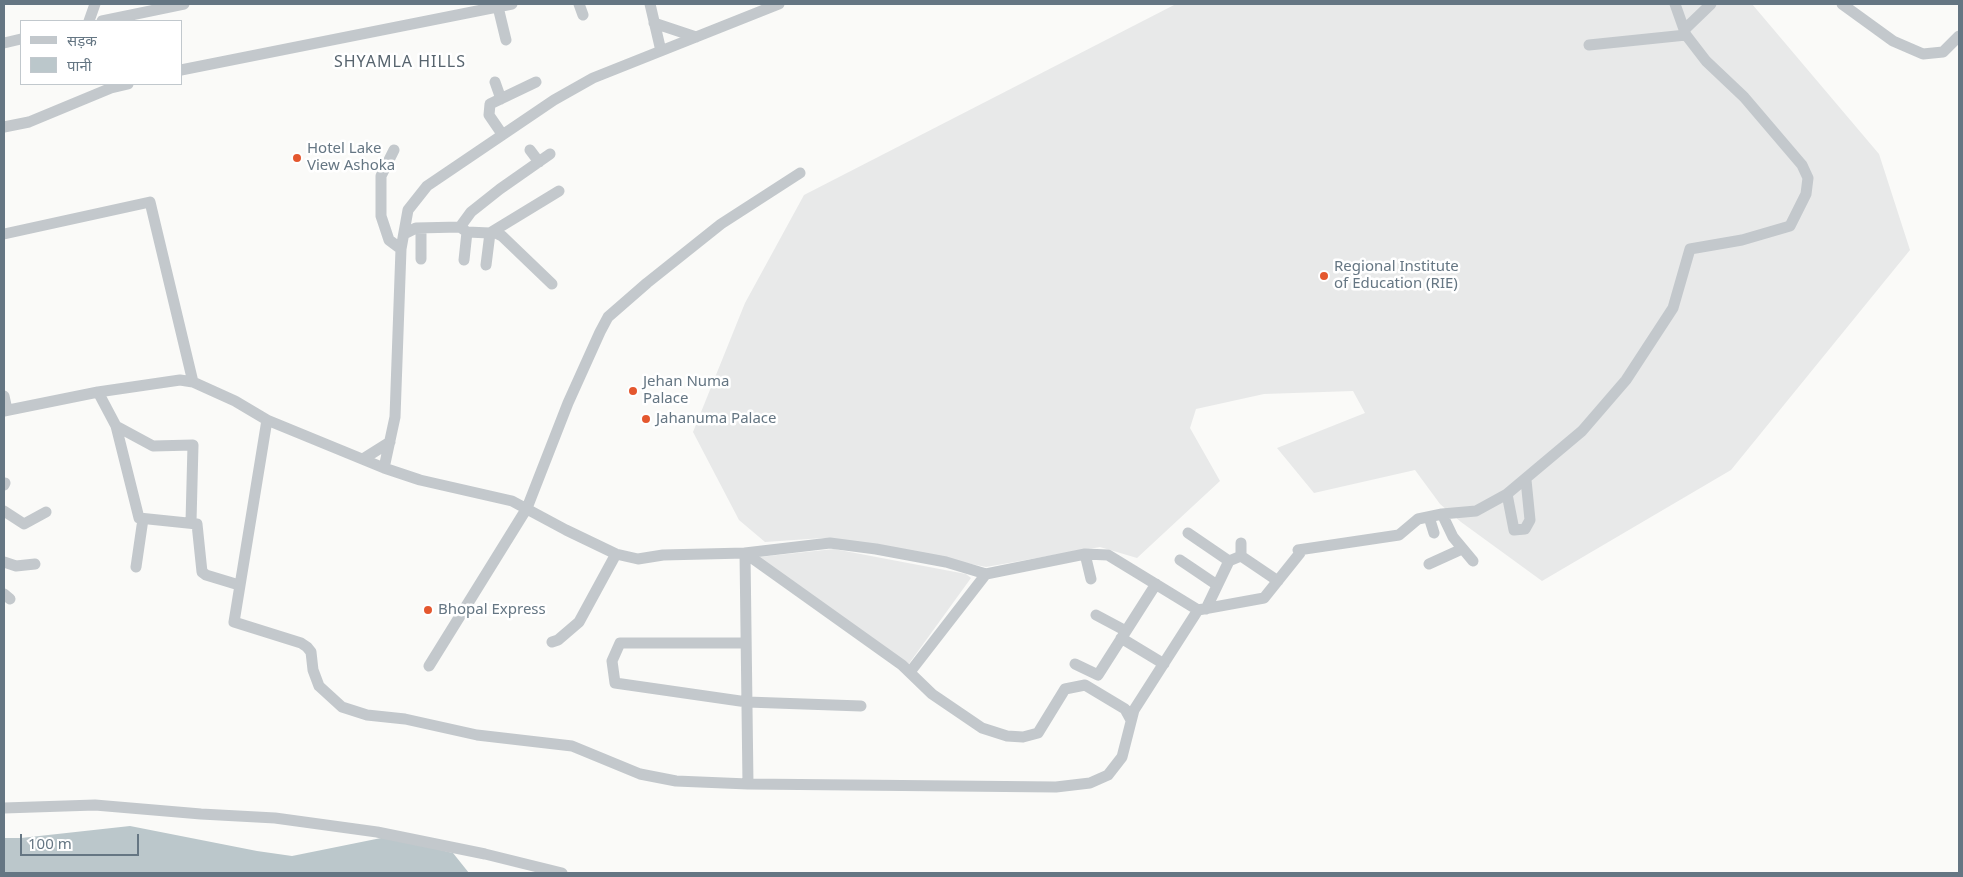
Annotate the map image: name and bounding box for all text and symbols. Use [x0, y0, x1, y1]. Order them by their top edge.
legend [20, 20, 182, 85]
text: सड़क [67, 30, 97, 50]
district label: SHYAMLA HILLS [332, 52, 468, 72]
text: पानी [67, 55, 92, 75]
place label: Hotel Lake View Ashoka [307, 140, 395, 175]
marker: Hotel Lake View Ashoka [291, 152, 303, 164]
place label: Regional Institute of Education (RIE) [1334, 258, 1459, 293]
marker: Regional Institute of Education (RIE) [1318, 270, 1330, 282]
place label: Jehan Numa Palace [643, 373, 730, 408]
marker: Jehan Numa Palace [627, 385, 639, 397]
place label: Jahanuma Palace [656, 410, 777, 428]
marker: Jahanuma Palace [640, 413, 652, 425]
place label: Bhopal Express [438, 601, 546, 619]
marker: Bhopal Express [422, 604, 434, 616]
scale bar [22, 824, 141, 856]
text: 100 m [28, 833, 72, 853]

